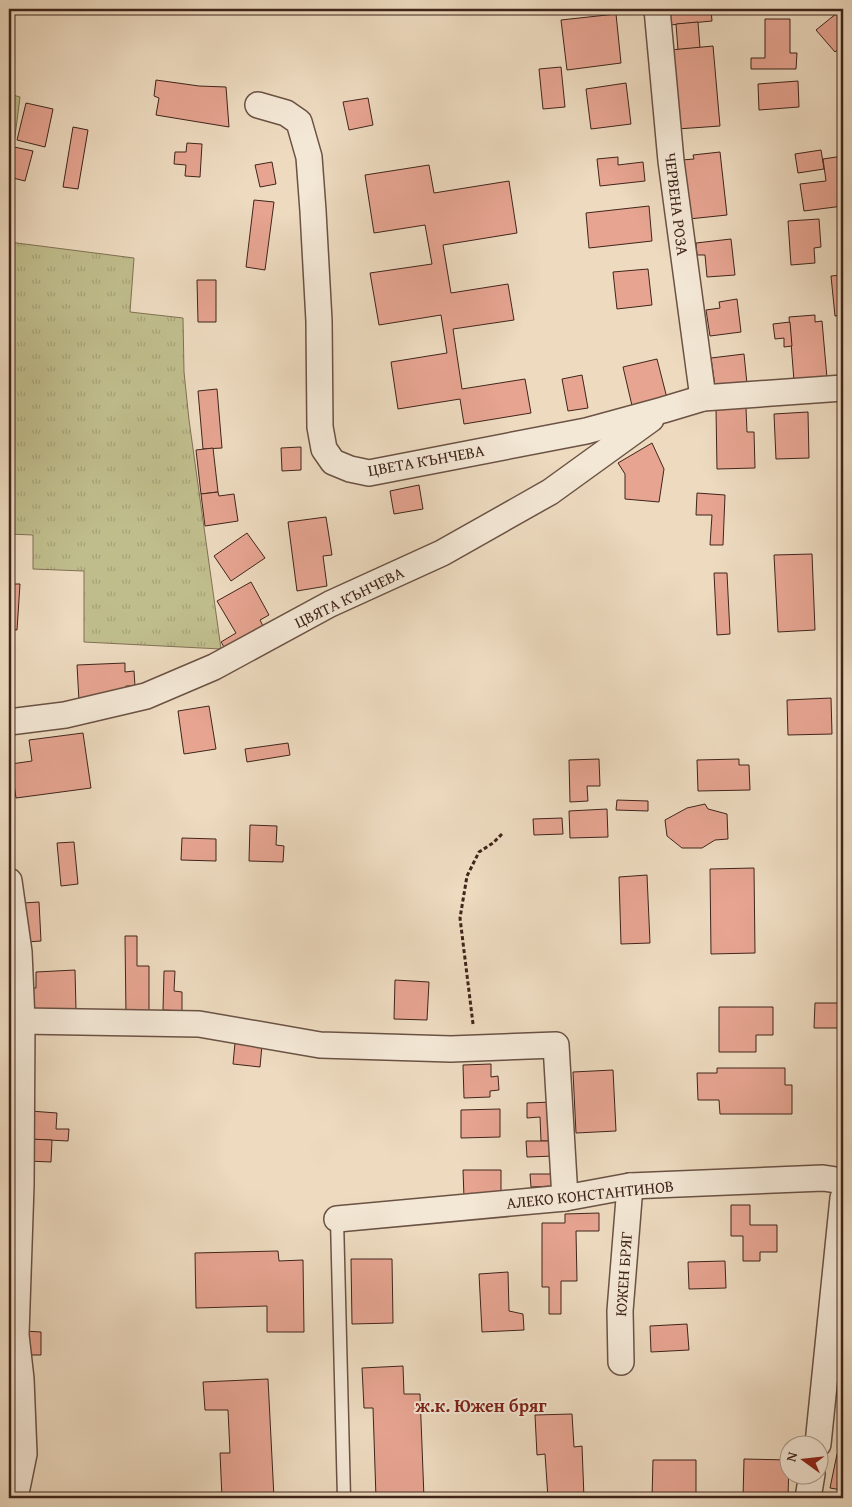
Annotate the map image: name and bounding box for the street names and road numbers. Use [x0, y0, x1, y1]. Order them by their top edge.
street label: ЧЕРВЕНА РОЗА [659, 151, 695, 257]
street label: ЦВЕТА КЪНЧЕВА [366, 438, 486, 482]
street label: ЦВЯТА КЪНЧЕВА [290, 560, 408, 634]
street label: АЛЕКО КОНСТАНТИНОВ [505, 1173, 675, 1215]
street label: ЮЖЕН БРЯГ [608, 1231, 638, 1317]

